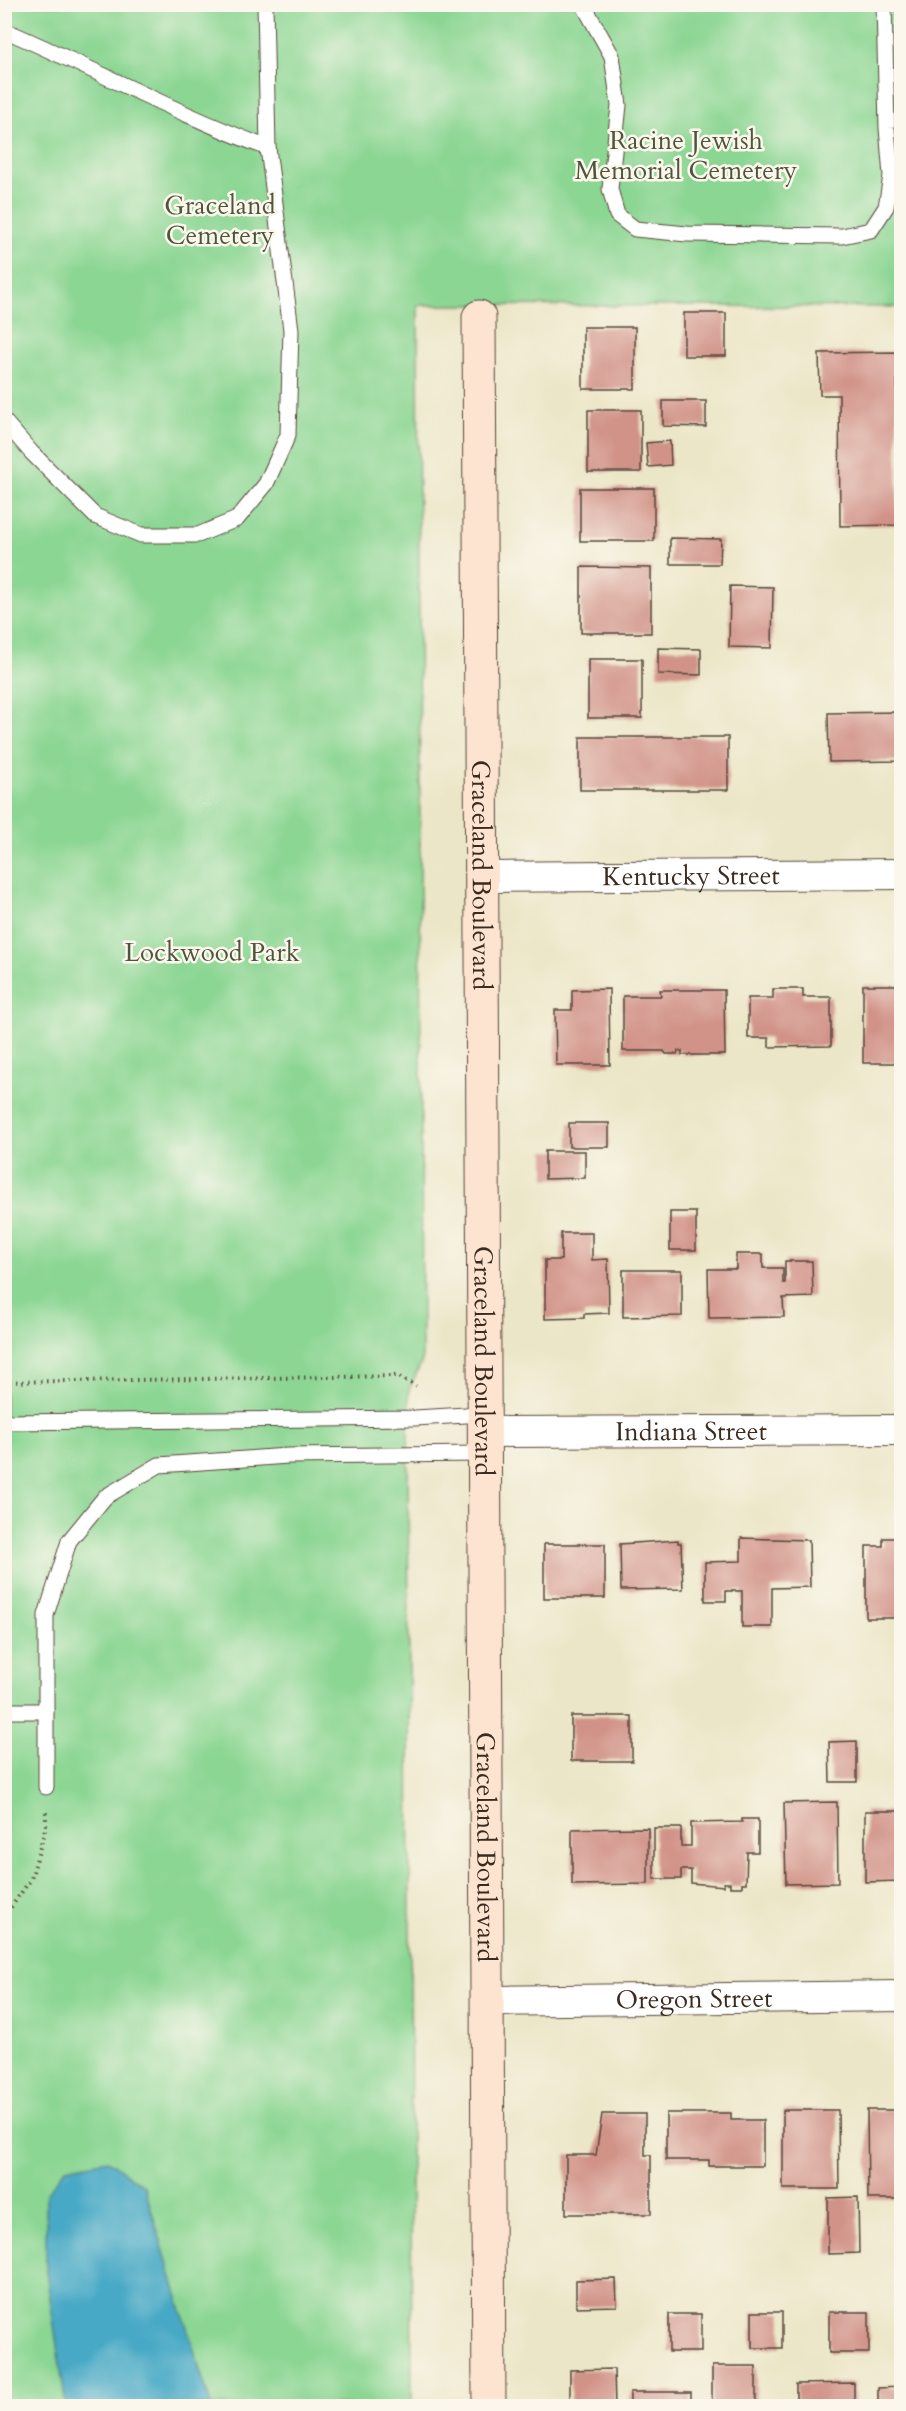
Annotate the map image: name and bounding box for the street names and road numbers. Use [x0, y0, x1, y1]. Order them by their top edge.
street label: Graceland Boulevard [464, 760, 500, 991]
street label: Kentucky Street [602, 857, 780, 894]
street label: Graceland Boulevard [466, 1246, 502, 1477]
street label: Indiana Street [615, 1413, 767, 1449]
street label: Graceland Boulevard [468, 1732, 504, 1963]
street label: Oregon Street [615, 1980, 773, 2017]

